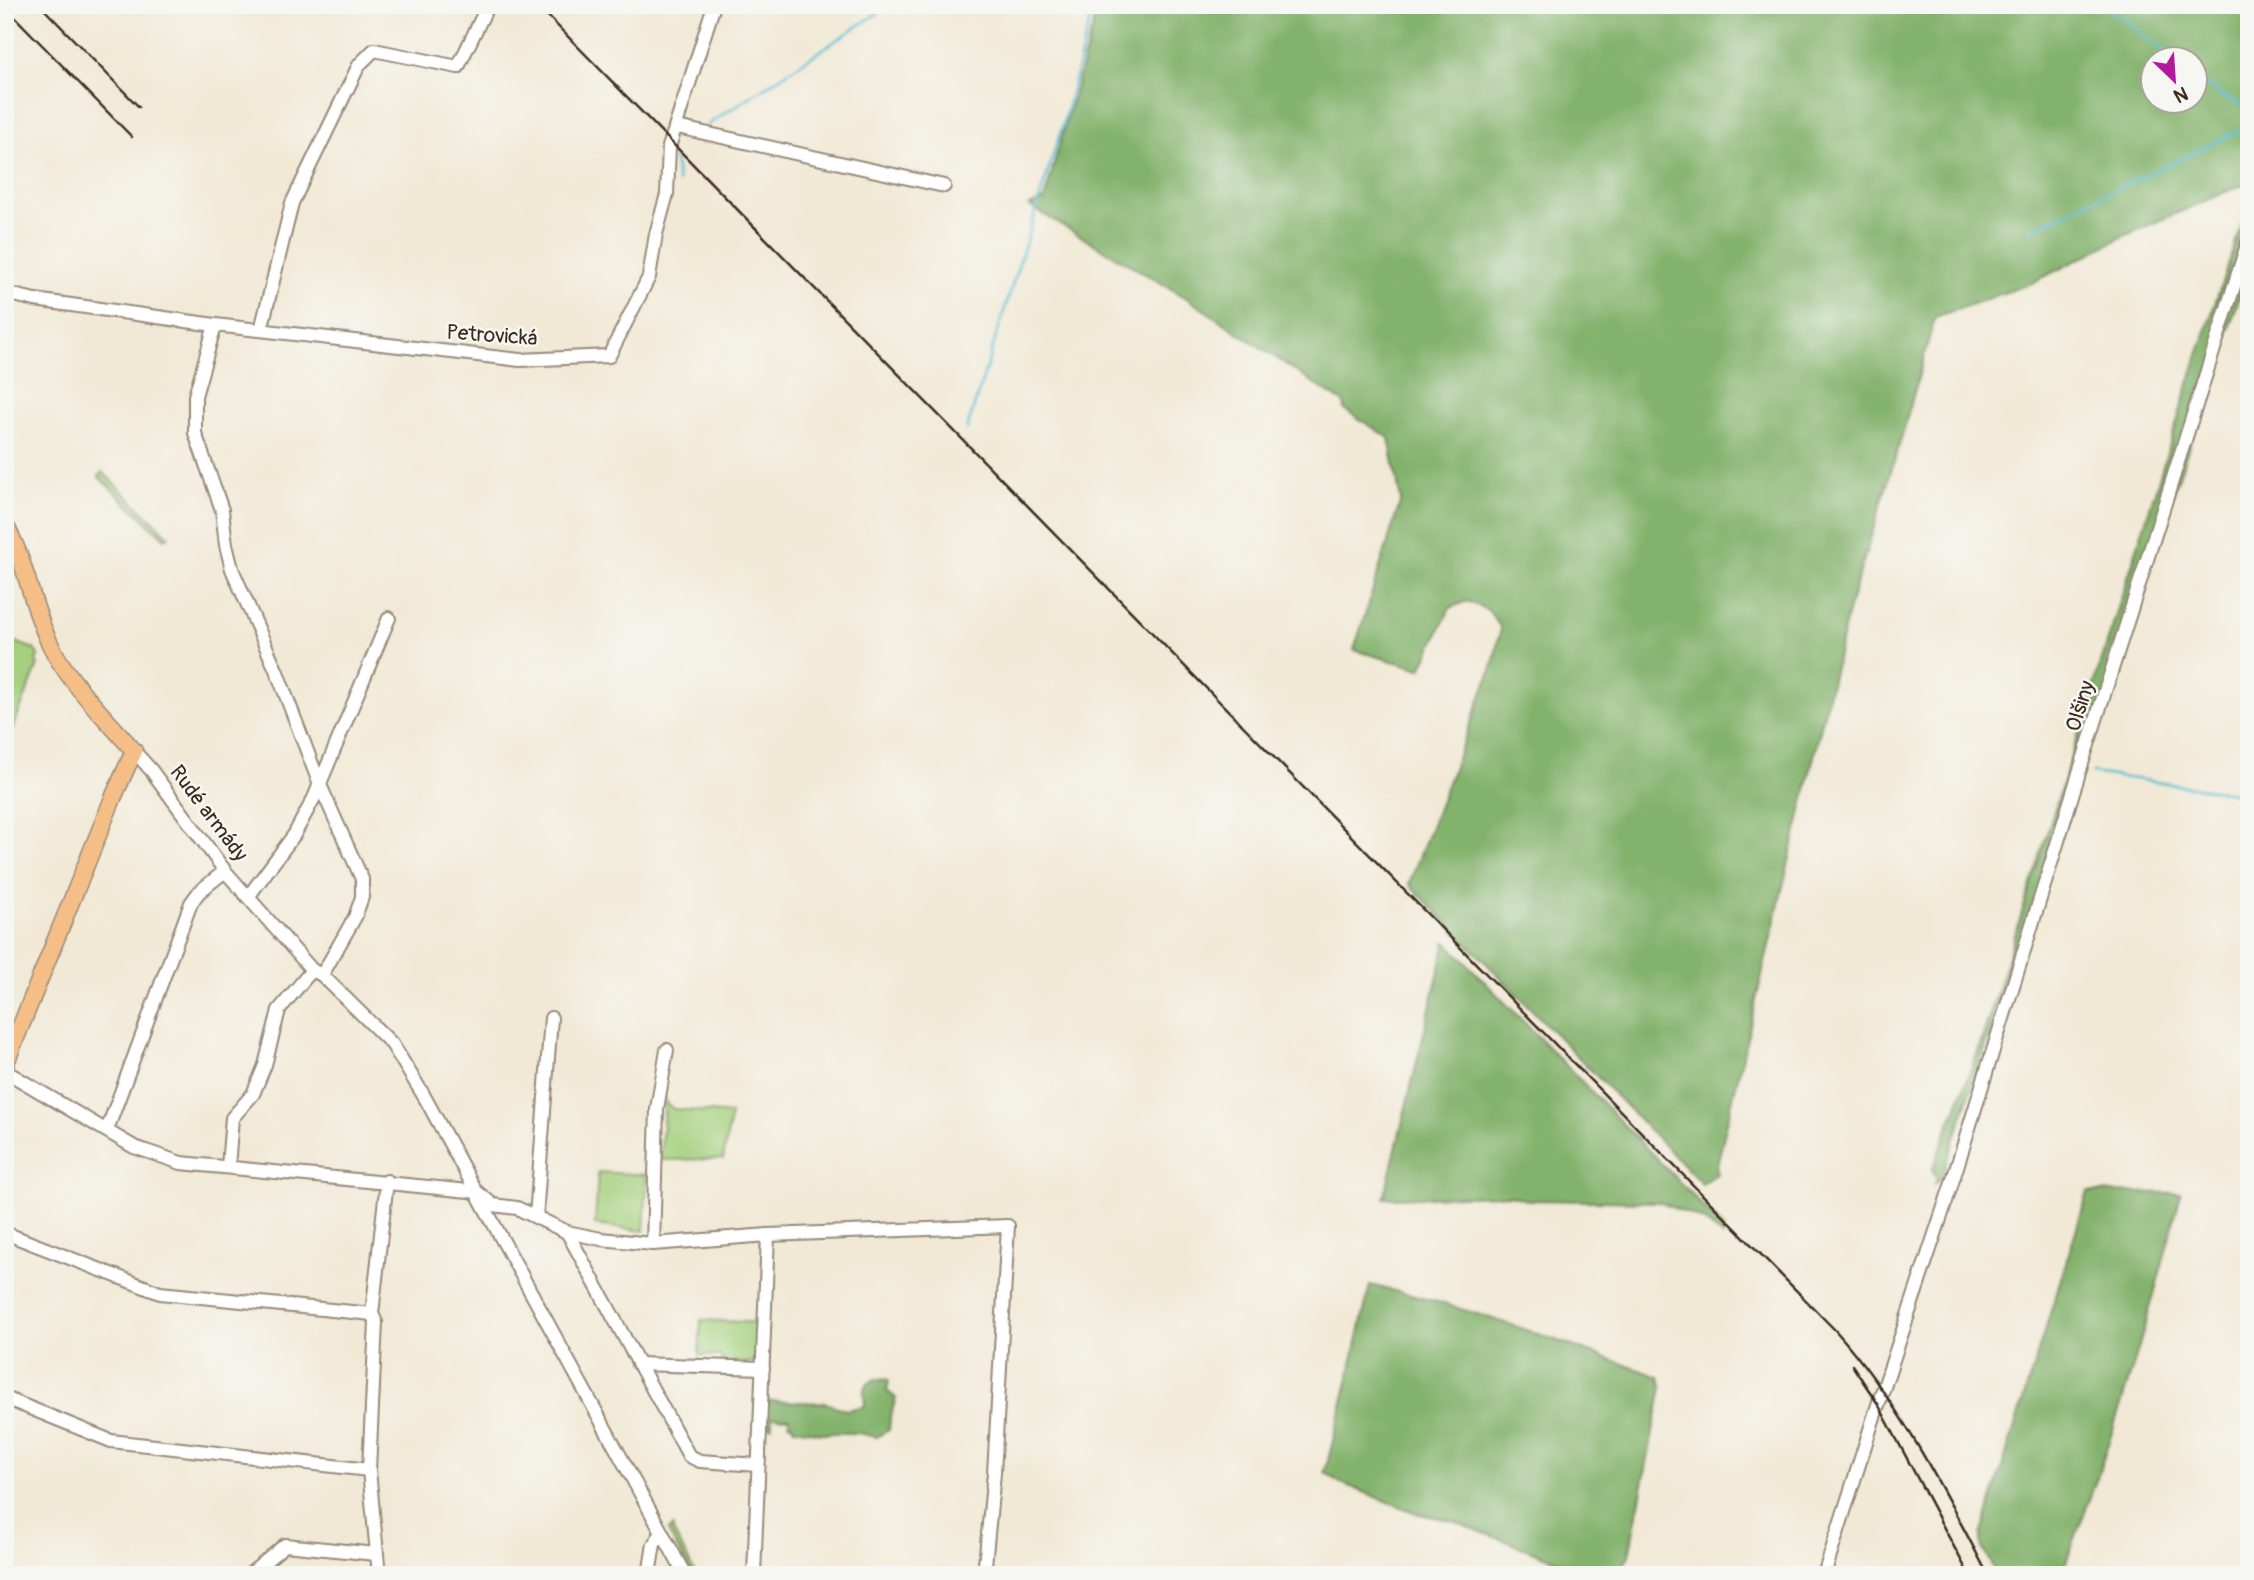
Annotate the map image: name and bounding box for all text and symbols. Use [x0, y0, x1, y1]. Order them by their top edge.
north arrow [2138, 46, 2208, 116]
text: N [2170, 81, 2192, 108]
street label: Petrovická [446, 319, 538, 352]
street label: Olšiny [2060, 677, 2101, 735]
street label: Rudé armády [164, 760, 254, 867]

